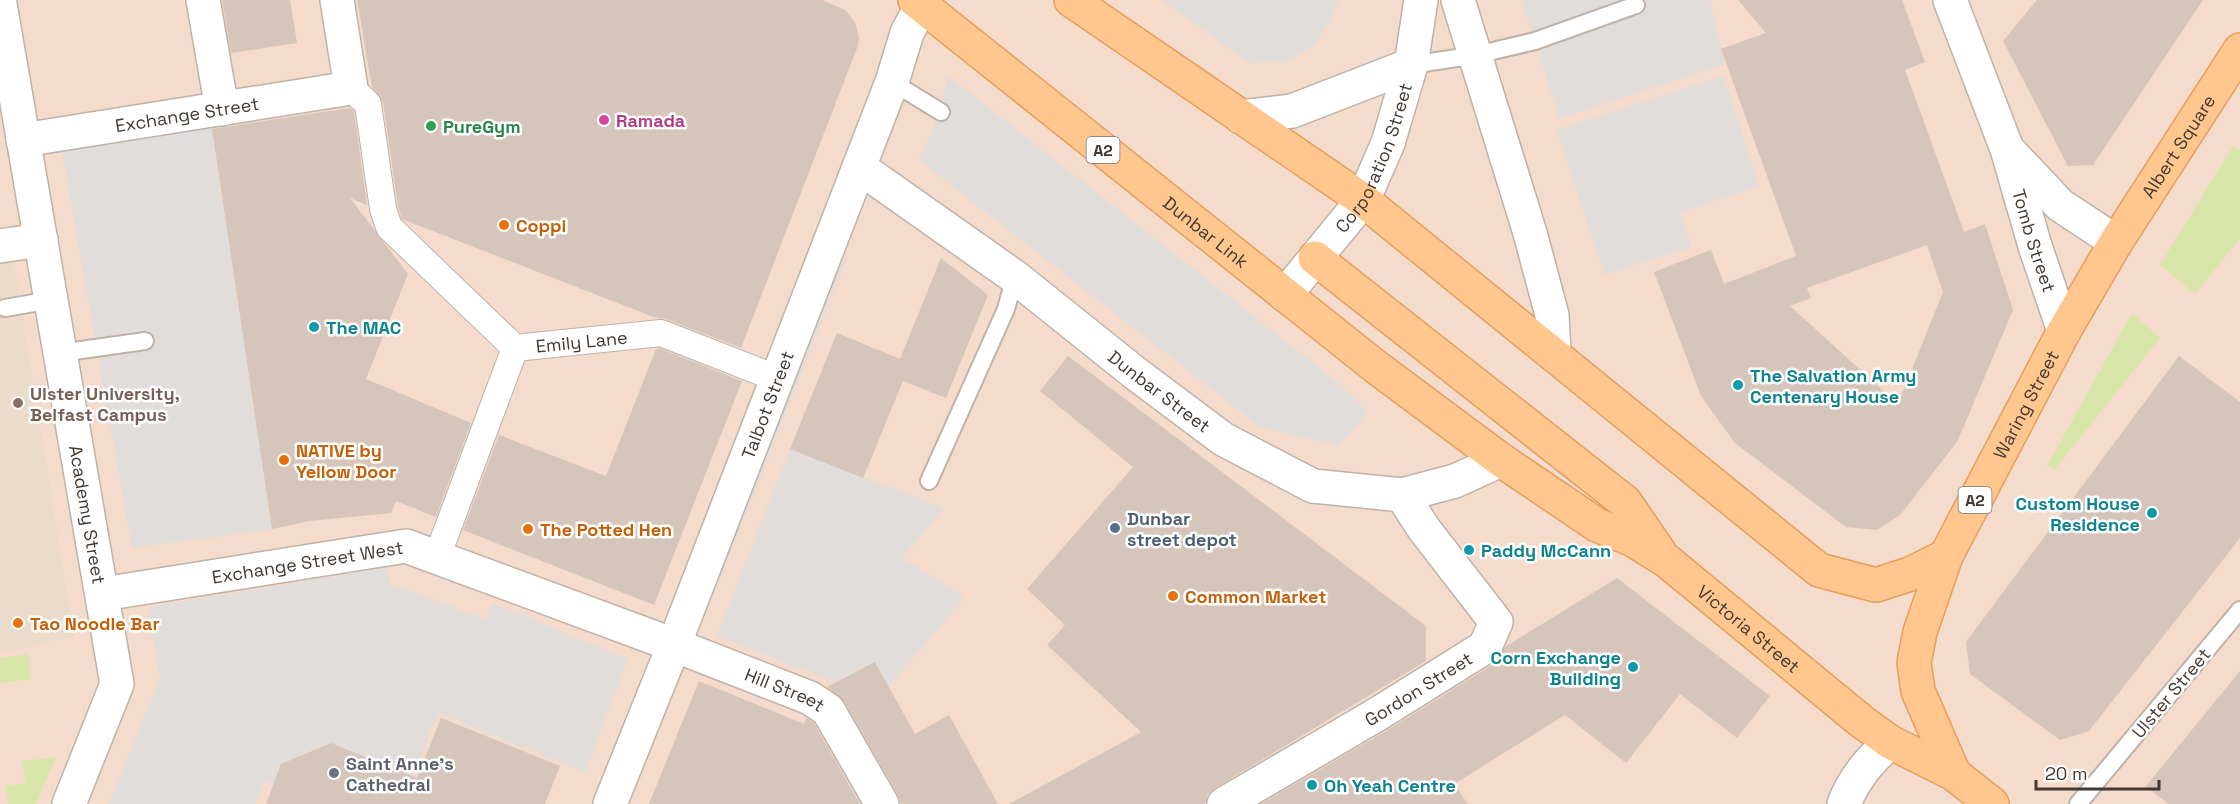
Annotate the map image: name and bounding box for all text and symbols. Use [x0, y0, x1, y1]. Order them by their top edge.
street label: Corporation Street [1330, 80, 1417, 237]
street label: Albert Square [2136, 90, 2220, 202]
street label: Exchange Street [113, 91, 261, 137]
place label: Ramada [616, 109, 686, 132]
marker: Ramada [597, 113, 611, 127]
place label: PureGym [443, 115, 521, 138]
marker: PureGym [424, 119, 438, 133]
road number: A2 [1086, 137, 1120, 163]
street label: Tomb Street [2008, 186, 2061, 295]
street label: Dunbar Link [1159, 191, 1253, 273]
place label: Coppi [516, 214, 566, 237]
marker: Coppi [497, 218, 511, 232]
place label: The MAC [326, 316, 401, 339]
marker: The MAC [307, 320, 321, 334]
street label: Emily Lane [535, 325, 629, 357]
street label: Dunbar Street [1104, 345, 1215, 437]
street label: Waring Street [1988, 346, 2064, 462]
street label: Talbot Street [736, 347, 798, 462]
place label: The Salvation Army Centenary House [1750, 364, 1916, 408]
marker: The Salvation Army Centenary House [1731, 378, 1745, 392]
place label: Ulster University, Belfast Campus [30, 382, 180, 426]
marker: Ulster University, Belfast Campus [11, 396, 25, 410]
place label: NATIVE by Yellow Door [296, 439, 396, 483]
street label: Academy Street [65, 443, 111, 586]
marker: NATIVE by Yellow Door [277, 453, 291, 467]
road number: A2 [1958, 487, 1992, 513]
place label: Custom House Residence [2015, 492, 2140, 536]
marker: Custom House Residence [2145, 506, 2159, 520]
place label: Dunbar street depot [1127, 507, 1237, 551]
place label: The Potted Hen [540, 518, 672, 541]
marker: Dunbar street depot [1108, 521, 1122, 535]
marker: The Potted Hen [521, 522, 535, 536]
street label: Exchange Street West [210, 535, 405, 588]
place label: Paddy McCann [1481, 539, 1611, 562]
marker: Paddy McCann [1462, 543, 1476, 557]
street label: Victoria Street [1693, 579, 1805, 678]
place label: Common Market [1185, 585, 1326, 608]
marker: Common Market [1166, 589, 1180, 603]
place label: Tao Noodle Bar [30, 612, 160, 635]
marker: Tao Noodle Bar [11, 616, 25, 630]
street label: Ulster Street [2127, 643, 2215, 743]
street label: Gordon Street [1360, 646, 1477, 731]
place label: Corn Exchange Building [1491, 646, 1621, 690]
marker: Corn Exchange Building [1626, 660, 1640, 674]
street label: Hill Street [742, 662, 830, 716]
place label: Saint Anne's Cathedral [346, 752, 454, 796]
scale bar [2036, 753, 2159, 791]
text: 20 m [2045, 762, 2088, 785]
marker: Saint Anne's Cathedral [327, 766, 341, 780]
place label: Oh Yeah Centre [1324, 774, 1456, 797]
marker: Oh Yeah Centre [1305, 778, 1319, 792]

